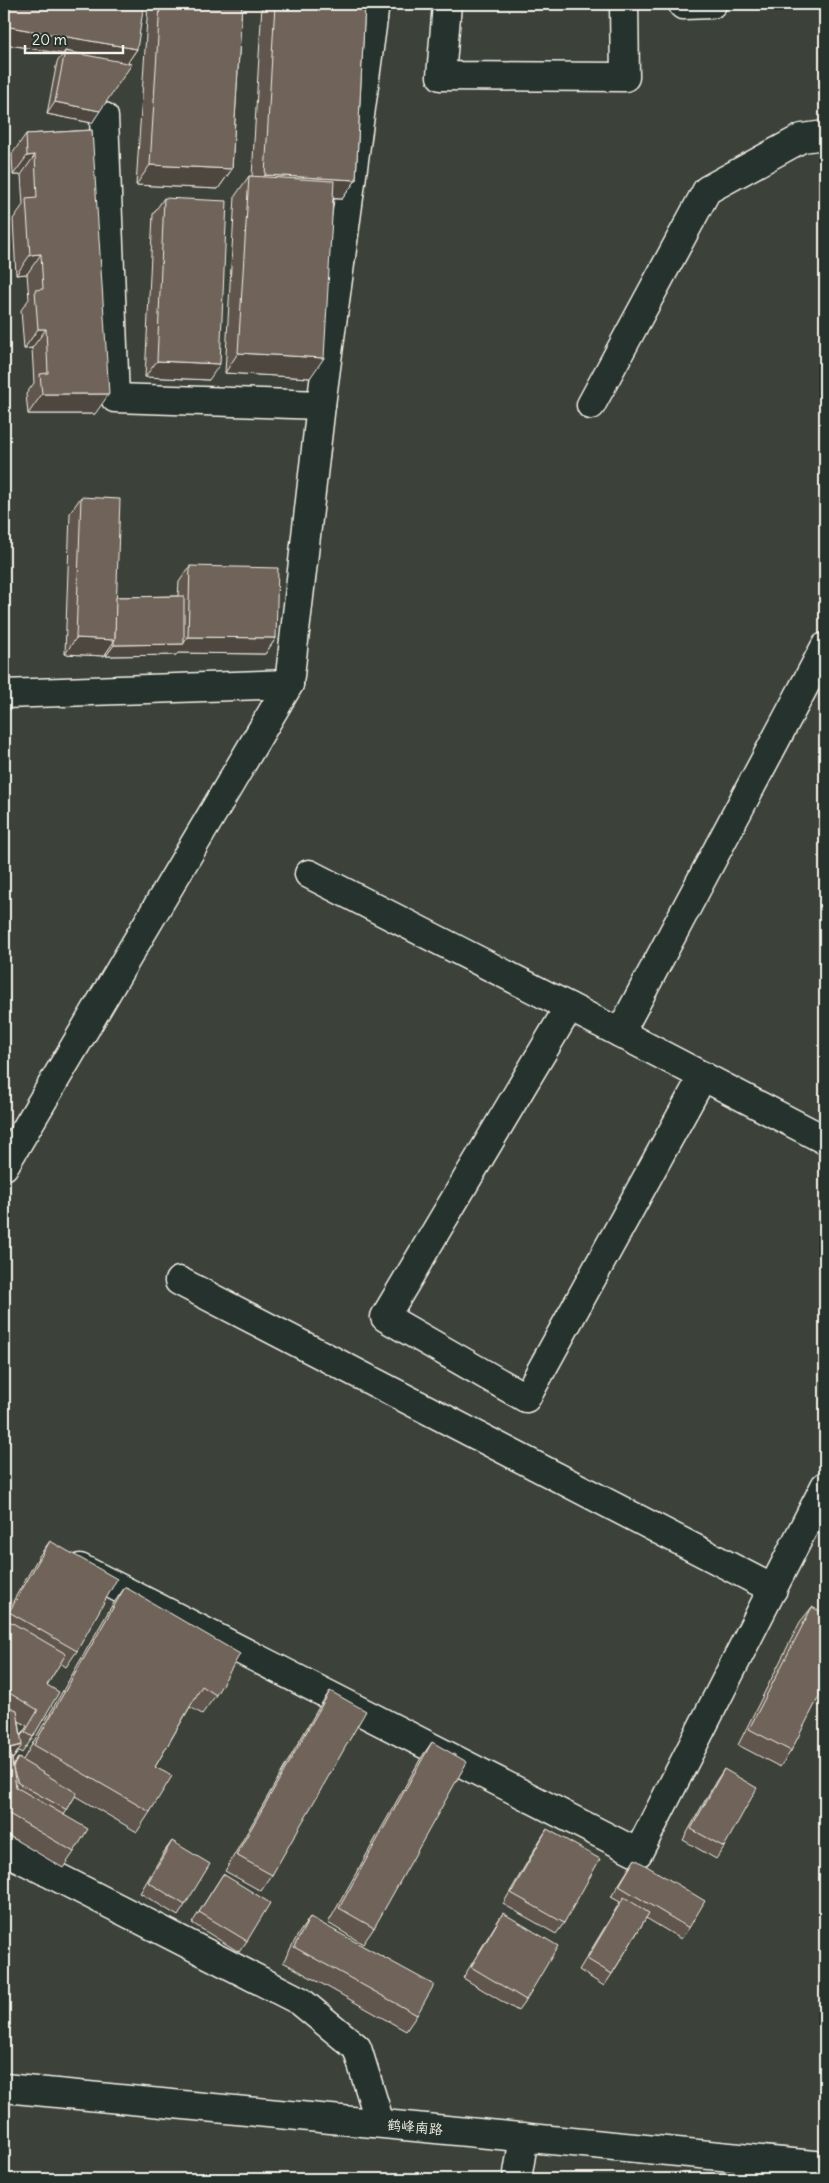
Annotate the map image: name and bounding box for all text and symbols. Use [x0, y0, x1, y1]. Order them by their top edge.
scale bar [25, 22, 122, 54]
text: 20 m [32, 30, 67, 49]
street label: 鹤峰南路 [386, 2116, 444, 2138]

